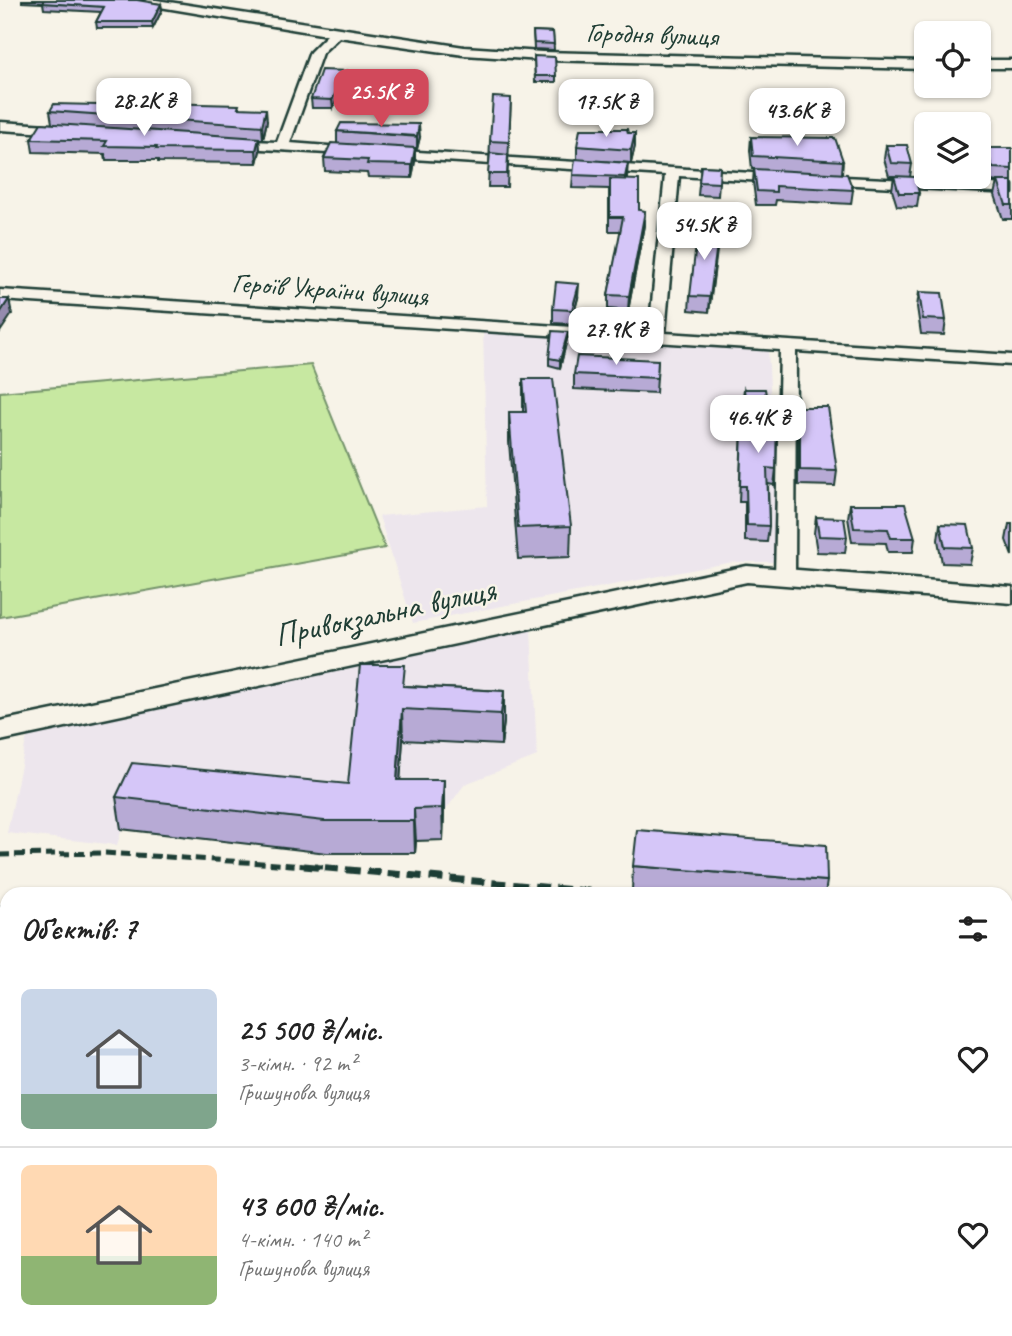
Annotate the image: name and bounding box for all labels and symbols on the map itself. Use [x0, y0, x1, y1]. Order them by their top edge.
street label: Городня вулиця [586, 14, 721, 54]
pin: 25.5K ₴ [316, 69, 446, 129]
pin: 28.2K ₴ [79, 78, 209, 138]
pin: 17.5K ₴ [541, 80, 671, 139]
pin: 43.6K ₴ [732, 88, 862, 148]
pin: 54.5K ₴ [639, 202, 769, 262]
street label: Героїв України вулиця [231, 265, 430, 313]
pin: 27.9K ₴ [551, 308, 681, 367]
pin: 46.4K ₴ [693, 396, 823, 455]
street label: Привокзальна вулиця [271, 568, 500, 656]

